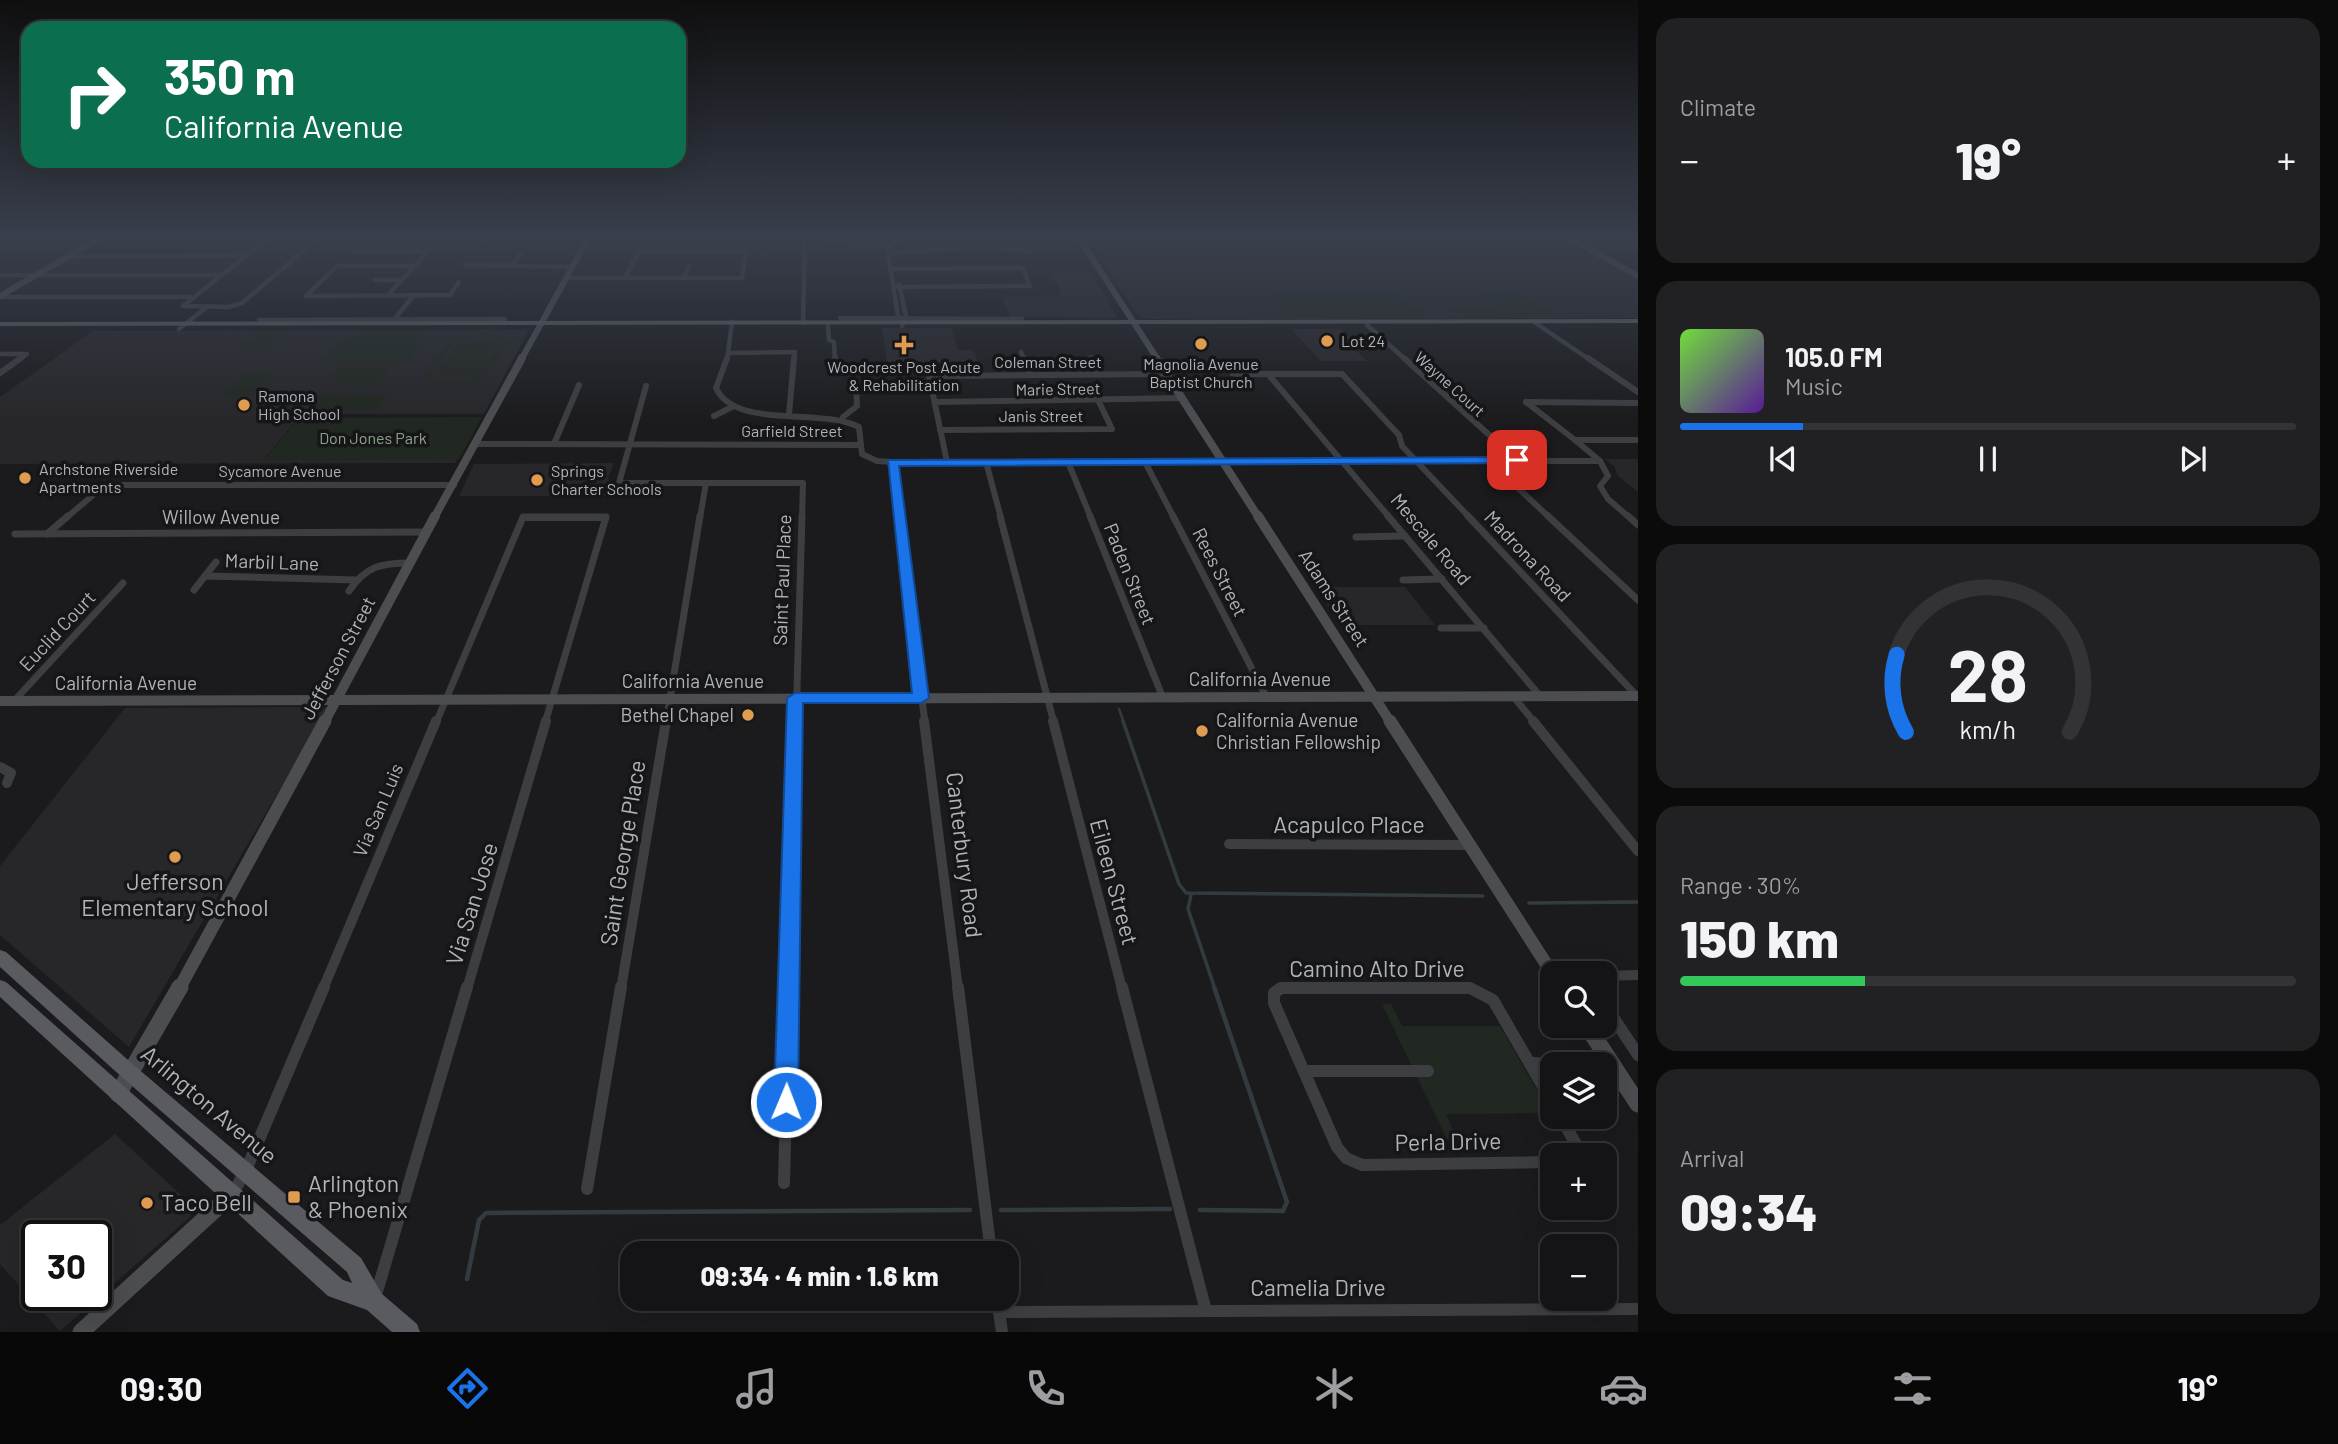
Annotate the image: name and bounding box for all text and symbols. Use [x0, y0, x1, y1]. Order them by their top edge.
text: 350 m [164, 46, 296, 105]
icon: right [49, 49, 140, 140]
text: Climate [1680, 93, 1756, 121]
text: California Avenue [164, 106, 404, 144]
text: 19° [1955, 128, 2021, 190]
text: − [1680, 136, 1699, 182]
text: + [2277, 136, 2296, 182]
place label: Lot 24 [1341, 331, 1385, 350]
marker: Lot 24 [1319, 333, 1335, 349]
marker: Woodcrest Post Acute & Rehabilitation [894, 335, 914, 355]
marker: Magnolia Avenue Baptist Church [1193, 336, 1209, 352]
text: 105.0 FM [1785, 341, 1883, 372]
street label: Wayne Court [1411, 347, 1489, 420]
street label: Coleman Street [994, 352, 1102, 371]
place label: Magnolia Avenue Baptist Church [1143, 354, 1259, 391]
place label: Woodcrest Post Acute & Rehabilitation [827, 357, 981, 394]
text: Music [1785, 372, 1843, 400]
street label: Marie Street [1015, 378, 1101, 399]
place label: Ramona High School [258, 386, 340, 423]
marker: Ramona High School [236, 397, 252, 413]
street label: Janis Street [999, 406, 1083, 425]
street label: Garfield Street [741, 421, 843, 440]
park label: Don Jones Park [319, 428, 427, 447]
pin [1487, 430, 1547, 490]
icon: previous [1764, 440, 1802, 478]
icon: pause [1969, 440, 2007, 478]
icon: next [2174, 440, 2212, 478]
icon: arrive [1498, 441, 1536, 479]
place label: Archstone Riverside Apartments [39, 459, 178, 496]
street label: Sycamore Avenue [218, 461, 342, 480]
place label: Springs Charter Schools [551, 461, 662, 498]
marker: Archstone Riverside Apartments [17, 470, 33, 486]
marker: Springs Charter Schools [529, 472, 545, 488]
street label: Mescale Road [1386, 488, 1476, 589]
street label: Willow Avenue [162, 505, 280, 528]
street label: Madrona Road [1480, 505, 1577, 606]
street label: Saint Paul Place [768, 514, 795, 646]
street label: Paden Street [1100, 520, 1161, 628]
street label: Rees Street [1188, 524, 1253, 620]
street label: Adams Street [1294, 545, 1375, 651]
street label: Marbil Lane [224, 548, 320, 575]
street label: Euclid Court [14, 586, 100, 675]
street label: Jefferson Street [295, 592, 380, 723]
text: 28 [1948, 629, 2028, 717]
street label: California Avenue [1189, 667, 1331, 690]
street label: California Avenue [622, 669, 764, 692]
street label: California Avenue [55, 671, 197, 694]
place label: Bethel Chapel [620, 703, 734, 726]
marker: Bethel Chapel [740, 707, 756, 723]
place label: California Avenue Christian Fellowship [1216, 708, 1381, 753]
text: km/h [1960, 714, 2016, 744]
marker: California Avenue Christian Fellowship [1194, 723, 1210, 739]
street label: Saint George Place [594, 758, 650, 948]
street label: Via San Luis [348, 760, 408, 860]
street label: Canterbury Road [941, 771, 989, 939]
street label: Acapulco Place [1273, 810, 1425, 838]
street label: Eileen Street [1085, 816, 1145, 948]
street label: Via San Jose [439, 839, 503, 969]
marker: Jefferson Elementary School [167, 849, 183, 865]
place label: Jefferson Elementary School [81, 867, 269, 921]
text: Range · 30% [1680, 871, 1801, 899]
text: 150 km [1680, 906, 1839, 968]
street label: Camino Alto Drive [1289, 954, 1465, 982]
map controls [1540, 961, 1617, 1311]
button: search [1540, 961, 1617, 1038]
street label: Arlington Avenue [136, 1039, 283, 1169]
button: layers [1540, 1052, 1617, 1129]
position arrow [749, 1065, 823, 1139]
street label: Perla Drive [1394, 1126, 1502, 1156]
button: + [1540, 1143, 1617, 1220]
text: Arrival [1680, 1144, 1744, 1172]
place label: Arlington & Phoenix [308, 1169, 408, 1223]
text: 09:34 [1680, 1179, 1818, 1241]
place label: Taco Bell [161, 1188, 252, 1216]
marker: Arlington & Phoenix [286, 1189, 302, 1205]
marker: Taco Bell [139, 1195, 155, 1211]
speed limit sign: 30 [21, 1220, 112, 1311]
button: − [1540, 1234, 1617, 1311]
text: 09:34 · 4 min · 1.6 km [700, 1260, 939, 1291]
street label: Camelia Drive [1250, 1273, 1386, 1301]
icon: directions [443, 1364, 492, 1413]
icon: music [732, 1364, 781, 1413]
icon: phone [1021, 1364, 1070, 1413]
icon: climate [1310, 1364, 1359, 1413]
icon: car [1599, 1364, 1648, 1413]
icon: filters [1888, 1364, 1937, 1413]
text: 09:30 [120, 1369, 202, 1407]
text: 19° [2177, 1369, 2218, 1407]

